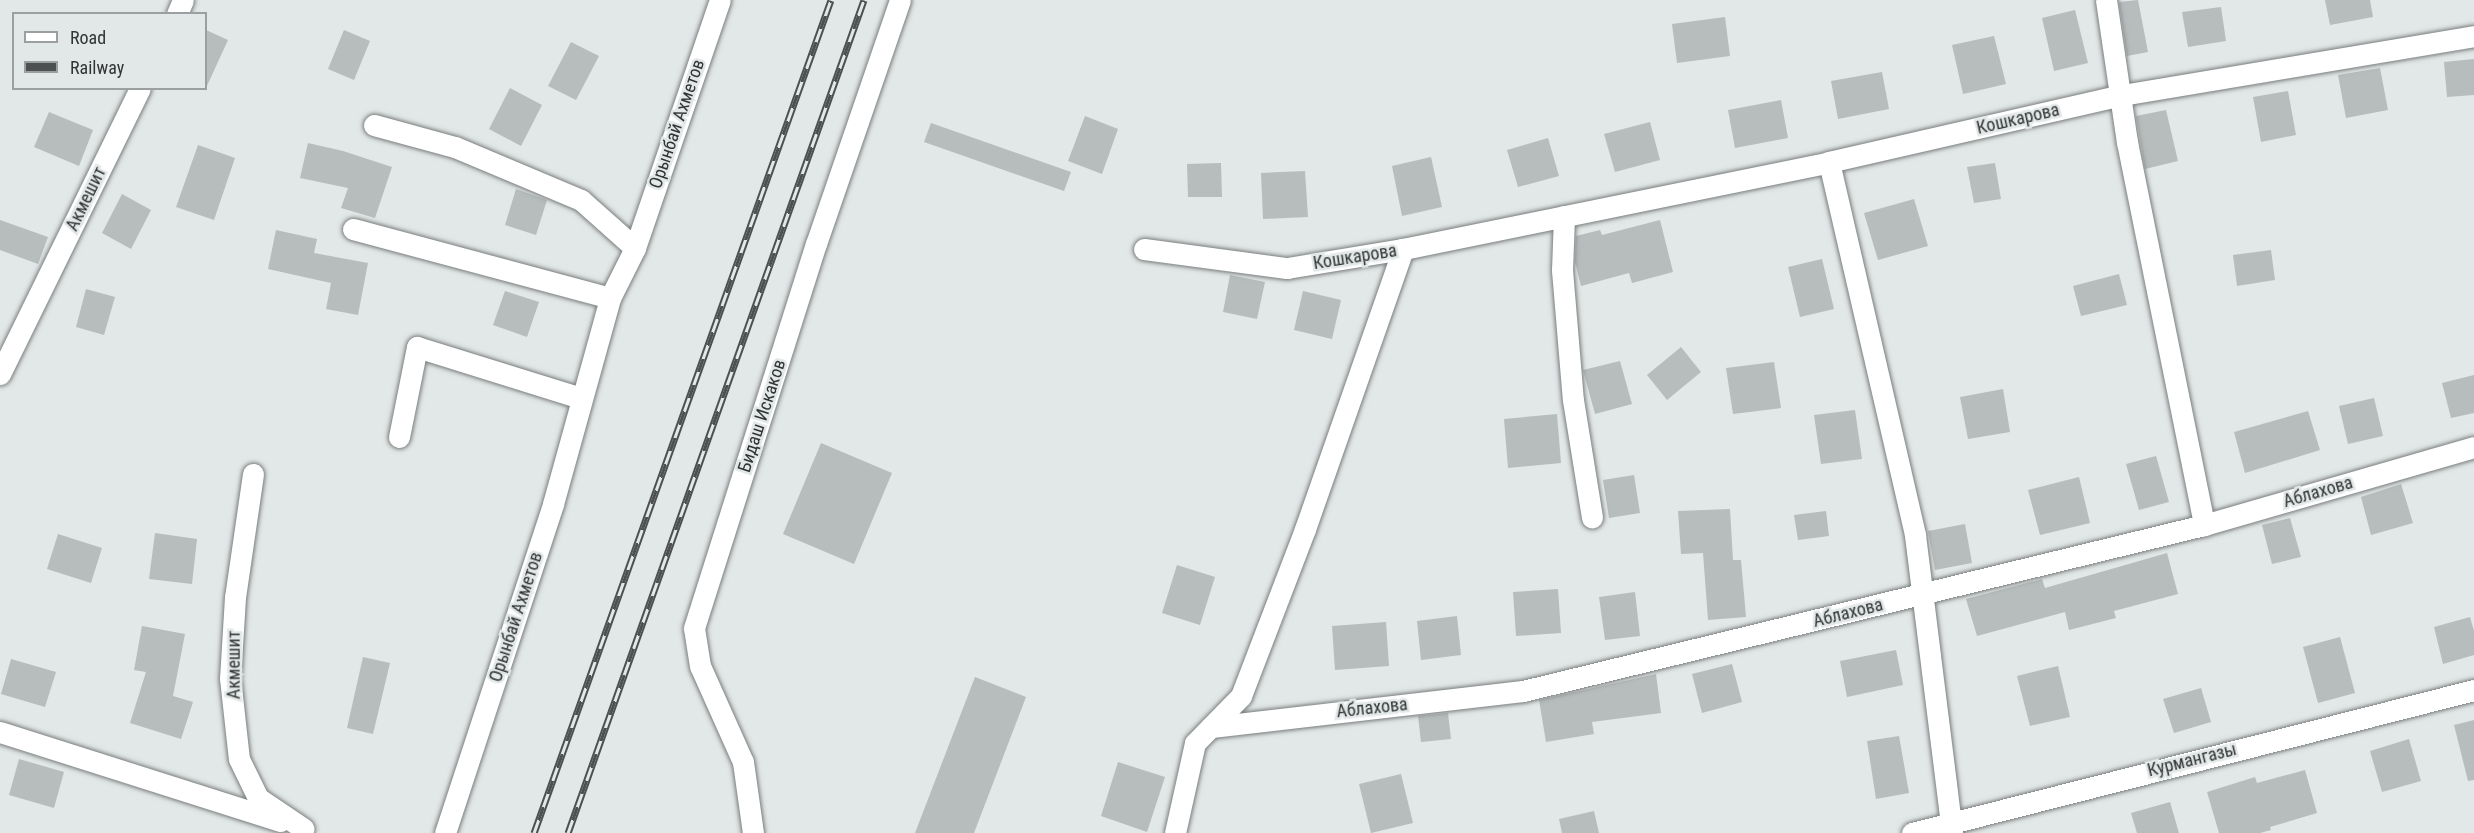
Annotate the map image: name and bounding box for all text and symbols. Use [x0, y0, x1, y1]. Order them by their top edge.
legend [12, 12, 207, 90]
text: Road [70, 27, 106, 48]
street label: Орынбай Ахметов [645, 56, 709, 192]
text: Railway [70, 57, 124, 78]
street label: Кошкарова [1974, 99, 2062, 139]
street label: Акмешит [61, 163, 111, 235]
street label: Кошкарова [1312, 240, 1398, 274]
street label: Бидаш Искаков [734, 357, 790, 475]
street label: Аблахова [2281, 472, 2355, 512]
street label: Орынбай Ахметов [485, 549, 547, 685]
street label: Аблахова [1811, 594, 1885, 632]
street label: Акмешит [223, 631, 245, 699]
street label: Аблахова [1335, 694, 1409, 722]
street label: Курмангазы [2145, 738, 2239, 782]

